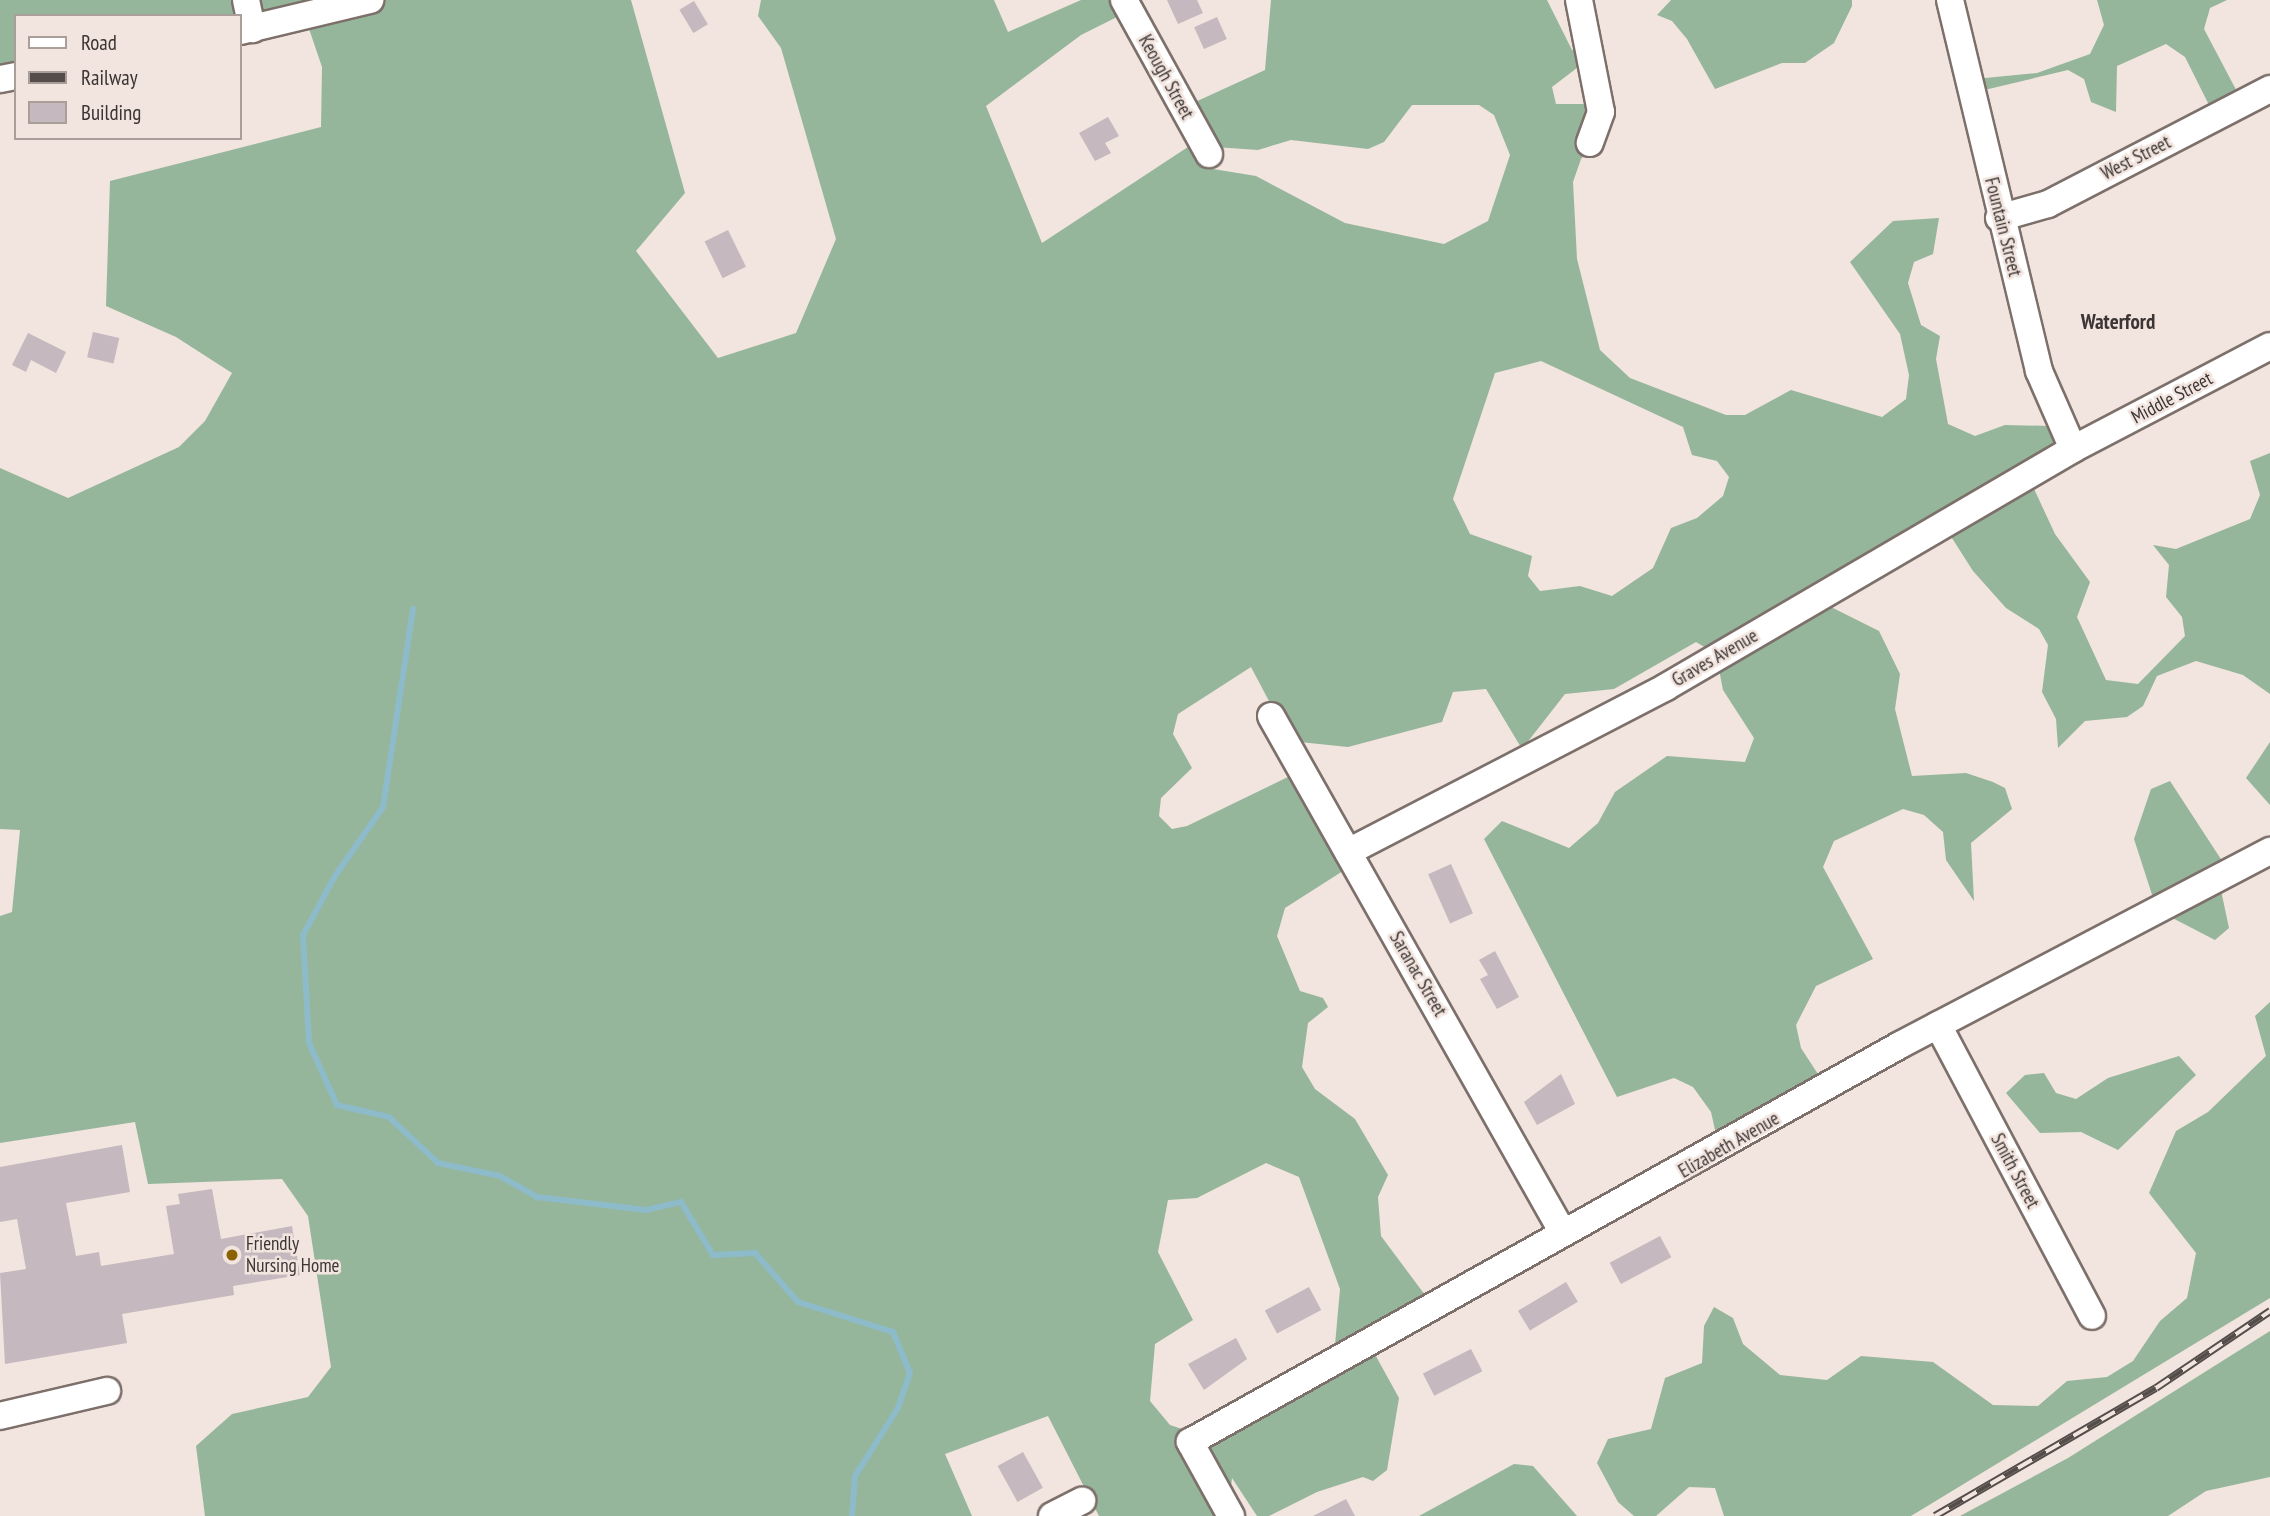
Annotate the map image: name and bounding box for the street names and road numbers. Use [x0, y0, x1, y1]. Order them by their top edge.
street label: Keough Street [1134, 31, 1198, 123]
street label: West Street [2097, 131, 2175, 185]
street label: Fountain Street [1980, 175, 2026, 279]
street label: Middle Street [2128, 367, 2216, 429]
street label: Graves Avenue [1668, 624, 1762, 692]
street label: Saranac Street [1384, 927, 1452, 1021]
street label: Elizabeth Avenue [1674, 1107, 1784, 1183]
street label: Smith Street [1986, 1130, 2044, 1212]

